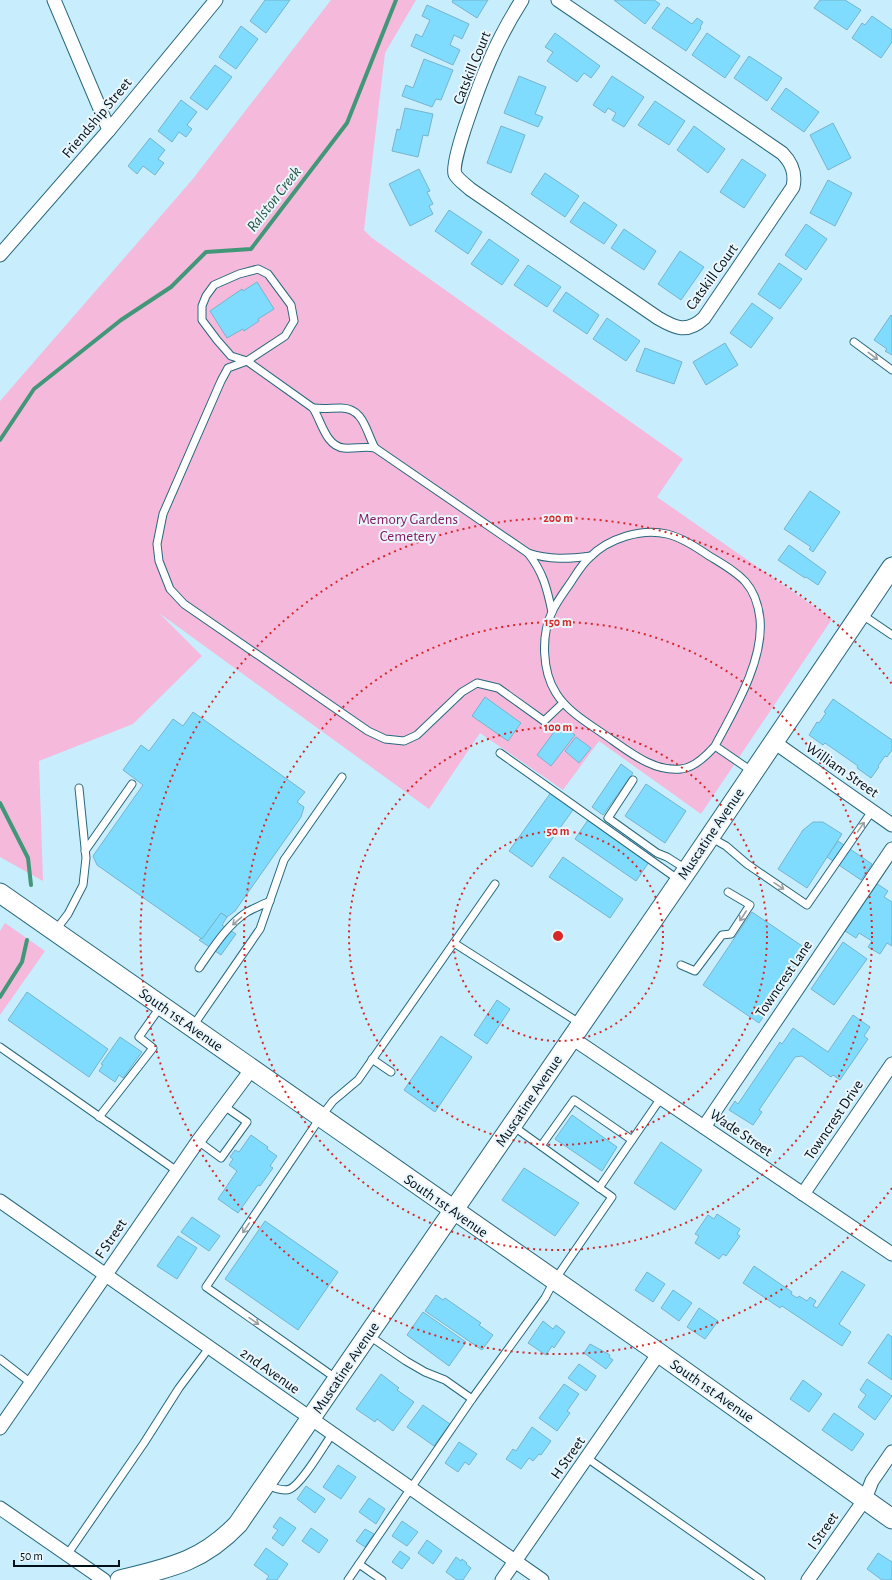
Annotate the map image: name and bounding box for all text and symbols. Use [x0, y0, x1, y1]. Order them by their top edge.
street label: Catskill Court [451, 29, 494, 107]
street label: Friendship Street [59, 75, 135, 161]
water label: Ralston Creek [244, 163, 304, 235]
street label: Catskill Court [683, 241, 741, 313]
one-way arrow [868, 352, 879, 360]
park label: Memory Gardens Cemetery [358, 512, 458, 544]
text: 200 m [543, 512, 573, 524]
text: 150 m [544, 616, 572, 628]
text: 100 m [544, 721, 572, 733]
street label: William Street [803, 740, 881, 801]
street label: Muscatine Avenue [675, 786, 747, 882]
one-way arrow [857, 821, 865, 832]
text: 50 m [547, 825, 570, 837]
one-way arrow [773, 882, 784, 890]
one-way arrow [739, 910, 747, 921]
one-way arrow [231, 917, 242, 926]
centre of rings [551, 929, 565, 943]
street label: Towncrest Lane [753, 938, 815, 1020]
street label: South 1st Avenue [136, 986, 226, 1054]
street label: Muscatine Avenue [493, 1053, 565, 1149]
street label: Towncrest Drive [802, 1077, 866, 1163]
street label: Wade Street [707, 1107, 775, 1159]
street label: South 1st Avenue [401, 1172, 491, 1240]
street label: F Street [92, 1216, 130, 1262]
one-way arrow [242, 1222, 250, 1233]
one-way arrow [249, 1317, 260, 1325]
street label: Muscatine Avenue [310, 1320, 382, 1416]
street label: 2nd Avenue [238, 1345, 302, 1397]
street label: South 1st Avenue [667, 1357, 757, 1425]
street label: H Street [548, 1434, 588, 1482]
street label: I Street [805, 1509, 841, 1552]
scale bar [14, 1542, 119, 1568]
text: 50 m [20, 1550, 43, 1562]

